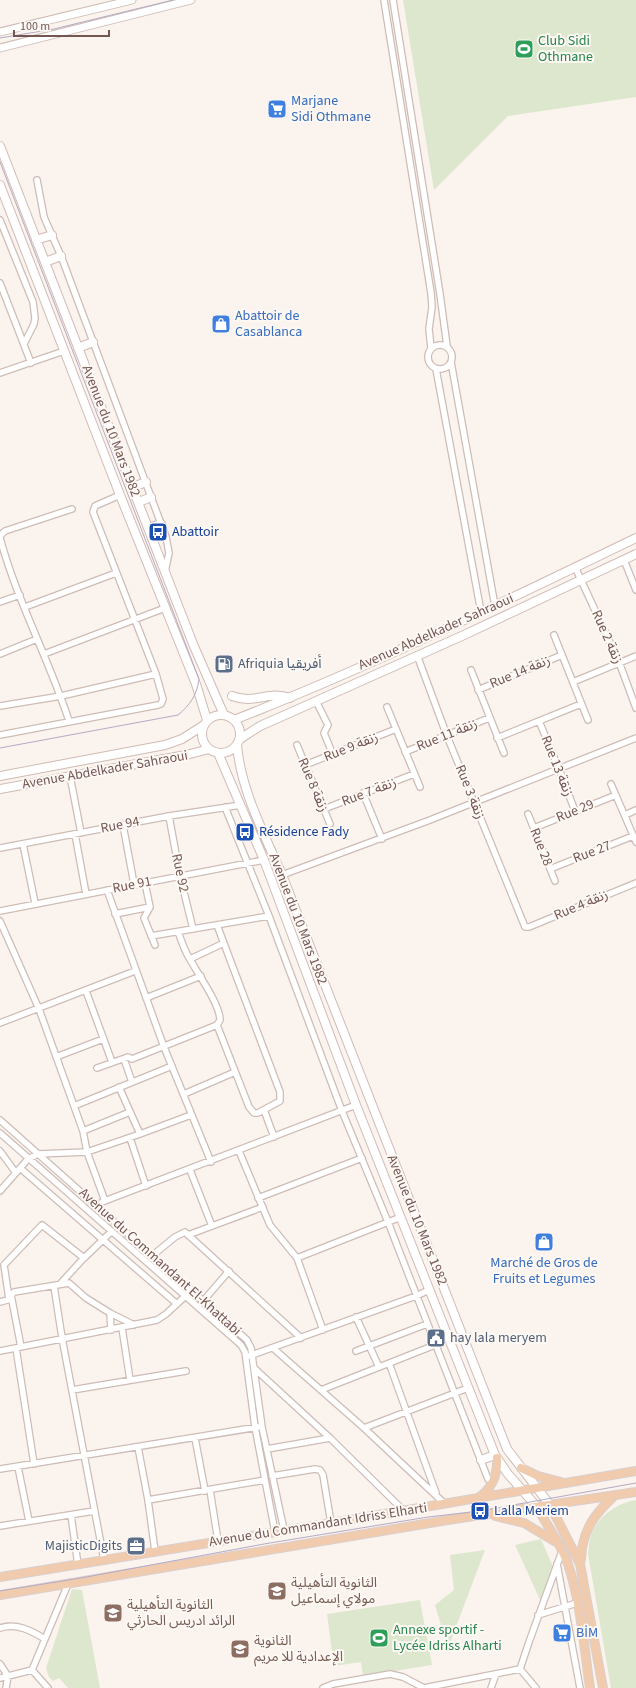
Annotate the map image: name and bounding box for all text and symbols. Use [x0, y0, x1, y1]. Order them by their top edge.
scale bar [14, 12, 109, 38]
text: 100 m [20, 18, 50, 35]
place label: Club Sidi Othmane [538, 31, 593, 67]
sports icon: Club Sidi Othmane [513, 38, 535, 60]
place label: Marjane Sidi Othmane [291, 91, 371, 127]
supermarket icon: Marjane Sidi Othmane [266, 98, 288, 120]
place label: Abattoir de Casablanca [235, 306, 302, 342]
shop icon: Abattoir de Casablanca [210, 313, 232, 335]
street label: Avenue du 10 Mars 1982 [77, 362, 145, 500]
bus stop icon: Abattoir [147, 521, 169, 543]
place label: Abattoir [172, 522, 219, 542]
street label: Avenue Abdelkader Sahraoui [355, 589, 517, 675]
street label: Rue 2 زنقة [586, 607, 628, 667]
street label: Rue 14 زنقة [487, 650, 553, 694]
fuel station icon: Afriquia أفريقيا [213, 653, 235, 675]
place label: Afriquia أفريقيا [238, 654, 322, 674]
street label: Rue 11 زنقة [413, 714, 481, 756]
street label: Rue 9 زنقة [321, 727, 381, 767]
street label: Rue 13 زنقة [536, 732, 578, 800]
street label: Avenue Abdelkader Sahraoui [20, 746, 190, 794]
street label: Rue 8 زنقة [293, 755, 333, 815]
street label: Rue 3 زنقة [450, 762, 490, 822]
street label: Rue 7 زنقة [339, 772, 399, 812]
street label: Rue 29 [553, 794, 597, 828]
street label: Rue 94 [99, 811, 141, 839]
bus stop icon: Résidence Fady [234, 821, 256, 843]
place label: Résidence Fady [259, 822, 350, 842]
street label: Rue 28 [524, 825, 558, 869]
street label: Rue 27 [570, 836, 614, 868]
street label: Avenue du 10 Mars 1982 [264, 850, 332, 988]
street label: Rue 92 [166, 852, 194, 894]
street label: Rue 91 [111, 871, 153, 899]
street label: Rue 4 زنقة [551, 885, 611, 925]
street label: Avenue du 10 Mars 1982 [382, 1152, 452, 1288]
street label: Avenue du Commandant El-Khattabi [74, 1183, 246, 1341]
shop icon: Marché de Gros de Fruits et Legumes [533, 1231, 555, 1253]
place label: Marché de Gros de Fruits et Legumes [490, 1253, 598, 1289]
public building icon: hay lala meryem [425, 1327, 447, 1349]
place label: hay lala meryem [450, 1328, 547, 1348]
street label: Avenue du Commandant Idriss Elharti [207, 1498, 429, 1552]
bus stop icon: Lalla Meriem [469, 1500, 491, 1522]
place label: Lalla Meriem [494, 1501, 569, 1521]
office icon: MajisticDigits [125, 1535, 147, 1557]
place label: MajisticDigits [45, 1536, 122, 1556]
place label: الثانوية التأهيلية مولاي إسماعيل [291, 1573, 377, 1609]
school or university icon: الثانوية التأهيلية مولاي إسماعيل [266, 1580, 288, 1602]
place label: الثانوية التأهيلية الرائد ادريس الحارثي [127, 1595, 235, 1631]
school or university icon: الثانوية التأهيلية الرائد ادريس الحارثي [102, 1602, 124, 1624]
place label: Annexe sportif - Lycée Idriss Alharti [393, 1620, 502, 1656]
supermarket icon: BİM [551, 1622, 573, 1644]
place label: BİM [576, 1623, 598, 1643]
sports icon: Annexe sportif - Lycée Idriss Alharti [368, 1627, 390, 1649]
place label: الثانوية الإعدادية للا مريم [254, 1631, 343, 1667]
school or university icon: الثانوية الإعدادية للا مريم [229, 1638, 251, 1660]

